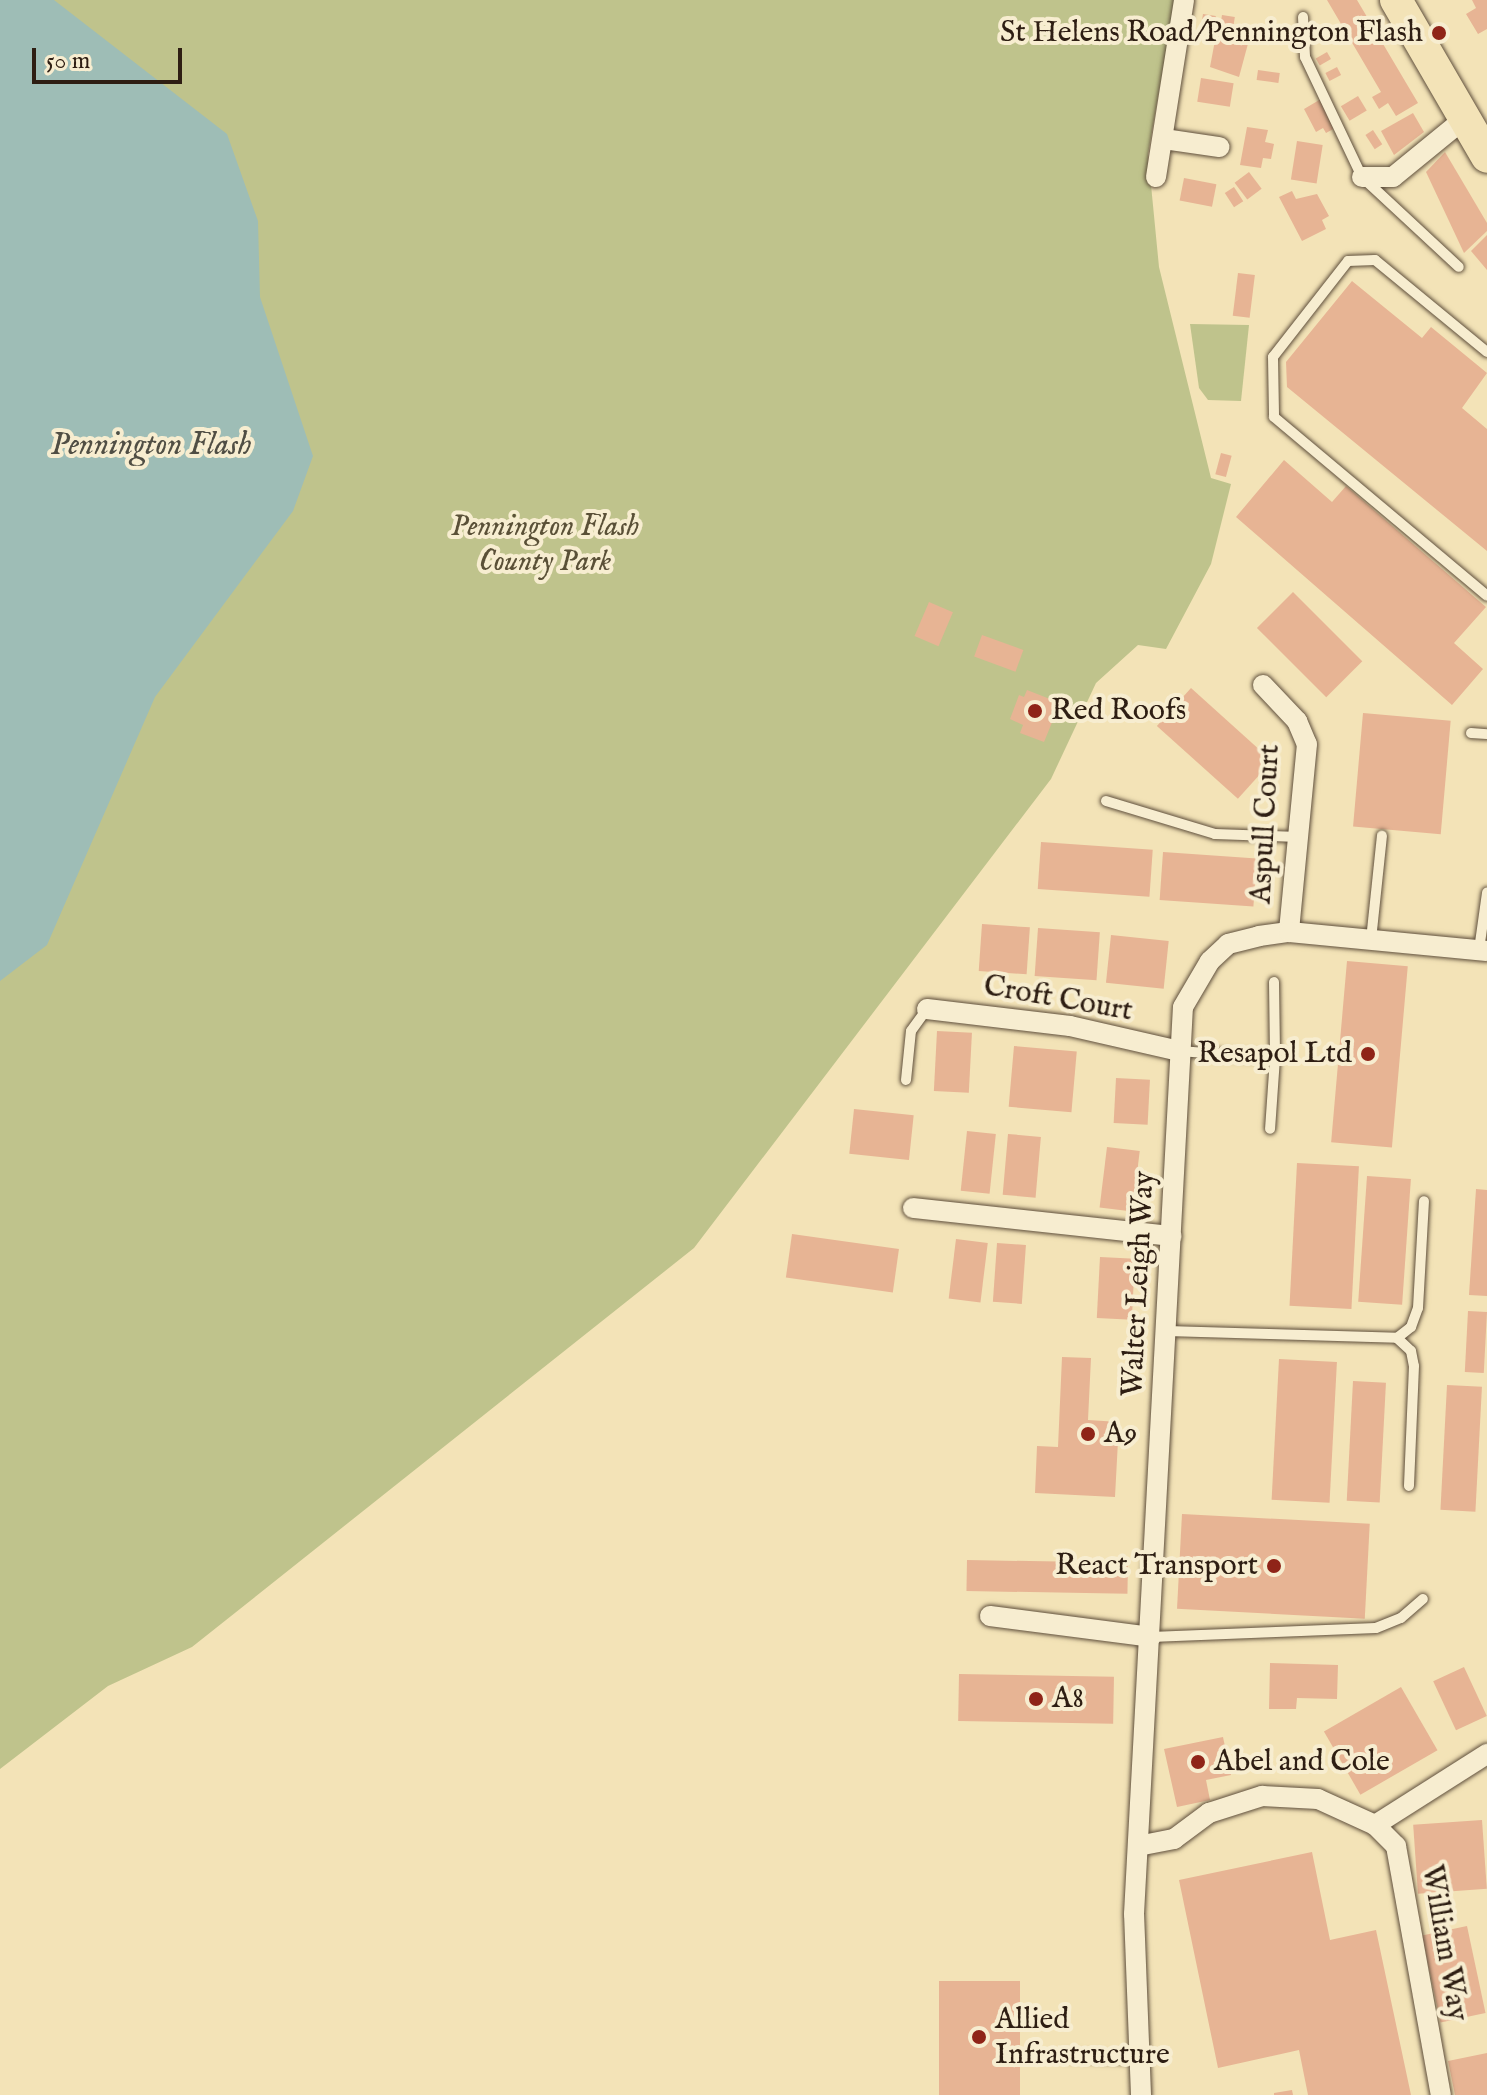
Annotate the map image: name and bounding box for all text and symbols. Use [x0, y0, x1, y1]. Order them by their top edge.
place label: St Helens Road/Pennington Flash [1000, 15, 1423, 51]
marker: St Helens Road/Pennington Flash [1430, 24, 1448, 42]
scale bar [36, 32, 186, 82]
text: 50 m [46, 46, 90, 77]
water label: Pennington Flash [51, 427, 251, 465]
park label: Pennington Flash County Park [451, 509, 639, 580]
place label: Red Roofs [1051, 693, 1186, 729]
marker: Red Roofs [1026, 702, 1044, 720]
street label: Aspull Court [1244, 743, 1288, 905]
street label: Croft Court [981, 968, 1135, 1030]
place label: Resapol Ltd [1197, 1036, 1352, 1072]
marker: Resapol Ltd [1359, 1045, 1377, 1063]
street label: Walter Leigh Way [1115, 1170, 1163, 1398]
place label: A9 [1104, 1416, 1137, 1452]
marker: A9 [1079, 1425, 1097, 1443]
place label: React Transport [1055, 1548, 1258, 1584]
marker: React Transport [1265, 1557, 1283, 1575]
place label: A8 [1052, 1681, 1084, 1717]
marker: A8 [1027, 1690, 1045, 1708]
place label: Abel and Cole [1214, 1744, 1390, 1780]
marker: Abel and Cole [1189, 1753, 1207, 1771]
street label: William Way [1413, 1862, 1475, 2024]
place label: Allied Infrastructure [995, 2002, 1170, 2072]
marker: Allied Infrastructure [970, 2028, 988, 2046]

